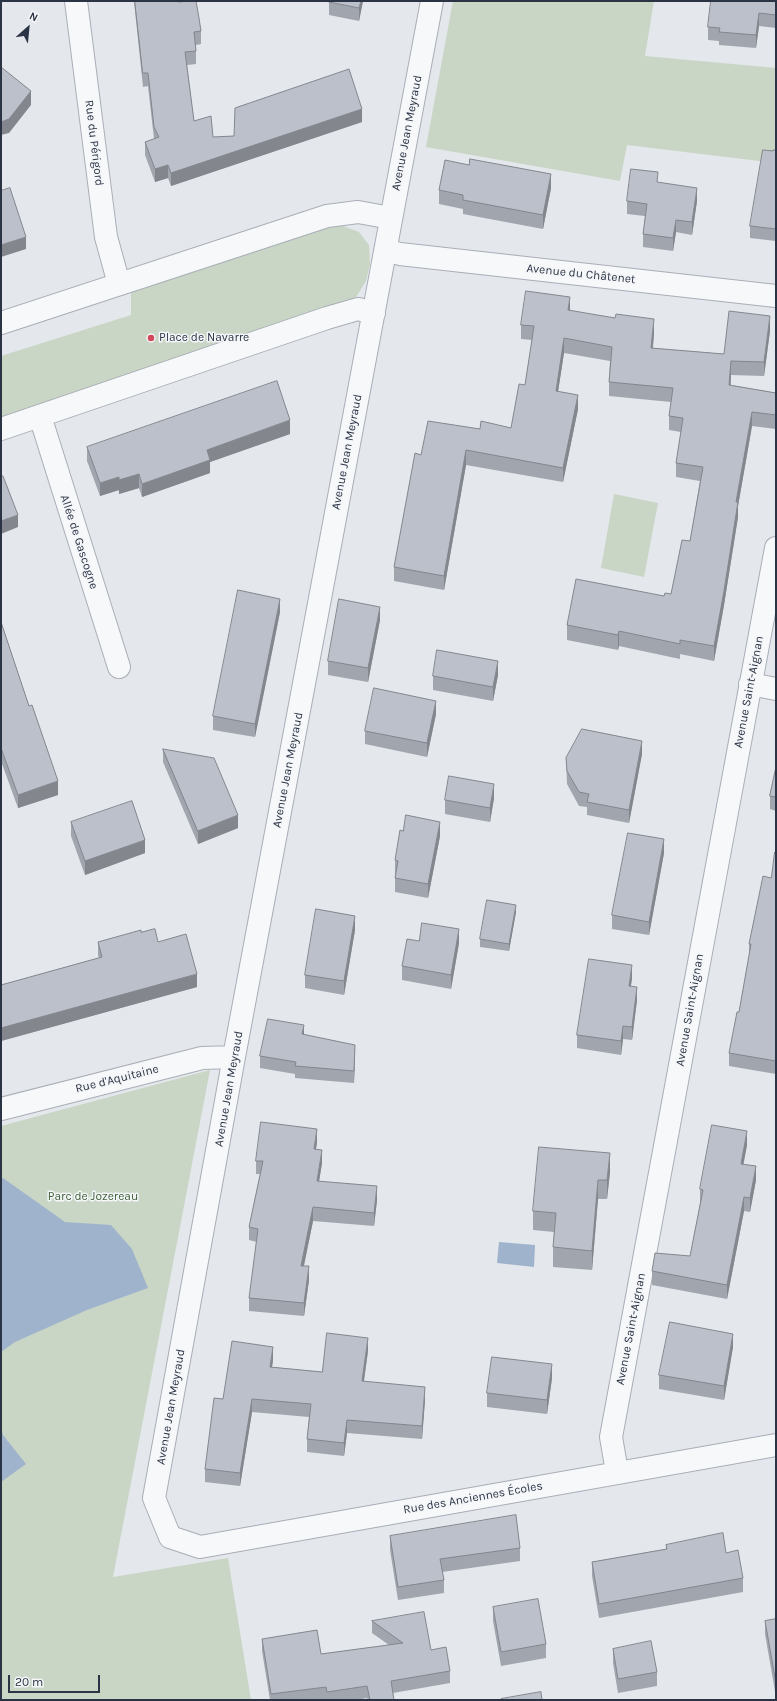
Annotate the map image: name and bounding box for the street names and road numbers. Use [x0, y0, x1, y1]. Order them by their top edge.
street label: Avenue Jean Meyraud [389, 74, 425, 192]
street label: Rue du Périgord [82, 99, 106, 187]
street label: Avenue du Châtenet [526, 261, 636, 287]
street label: Avenue Jean Meyraud [329, 393, 365, 511]
street label: Allée de Gascogne [57, 493, 101, 591]
street label: Avenue Saint-Aignan [731, 635, 767, 749]
street label: Avenue Jean Meyraud [270, 711, 306, 829]
street label: Avenue Saint-Aignan [673, 953, 707, 1067]
street label: Avenue Jean Meyraud [212, 1030, 246, 1148]
street label: Rue d'Aquitaine [74, 1062, 160, 1096]
street label: Avenue Saint-Aignan [613, 1272, 649, 1386]
street label: Avenue Jean Meyraud [154, 1348, 188, 1466]
street label: Rue des Anciennes Écoles [402, 1479, 544, 1517]

